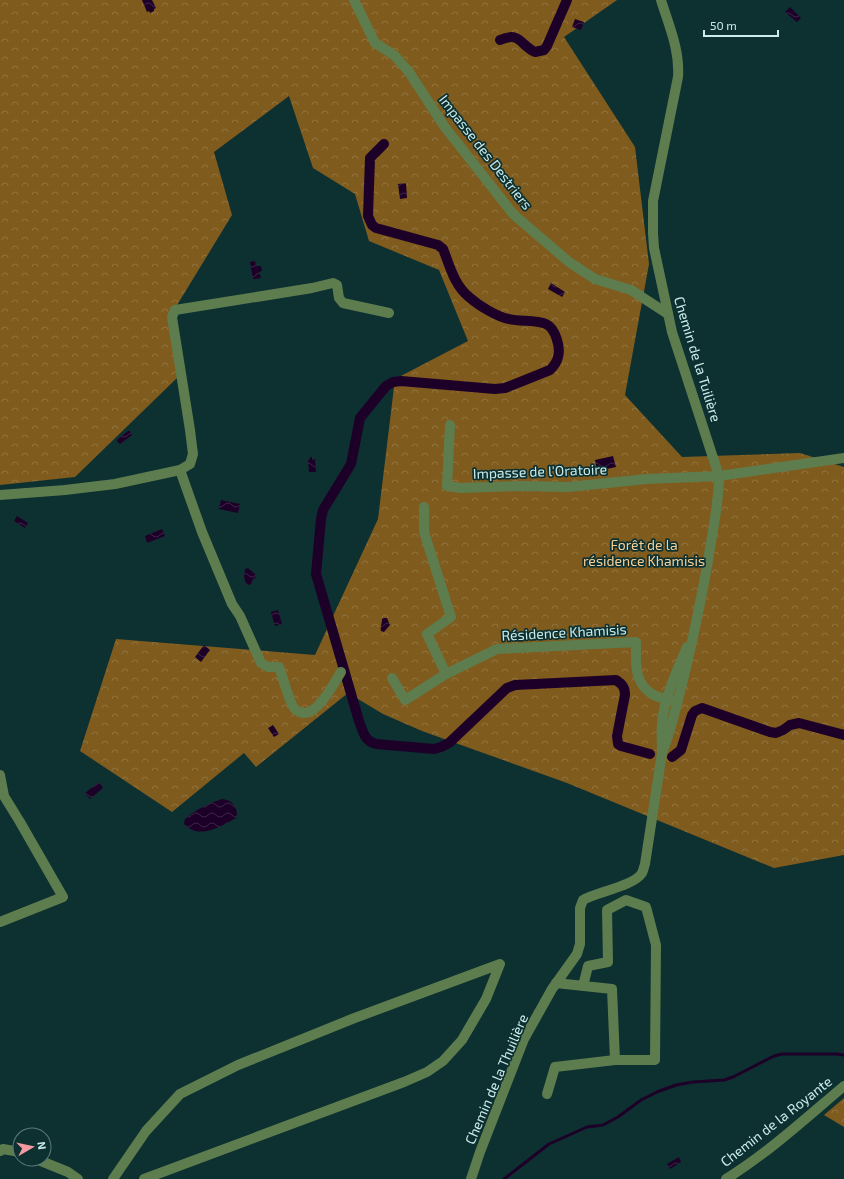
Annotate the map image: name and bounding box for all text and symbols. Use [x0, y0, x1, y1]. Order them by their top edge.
scale bar [704, 12, 778, 38]
text: 50 m [710, 18, 737, 32]
street label: Impasse des Destriers [436, 91, 536, 213]
street label: Chemin de la Tuilière [671, 294, 725, 424]
street label: Impasse de l'Oratoire [473, 460, 607, 482]
park label: Forêt de la résidence Khamisis [583, 536, 705, 569]
street label: Résidence Khamisis [501, 620, 627, 644]
street label: Chemin de la Thuilière [461, 1011, 531, 1147]
street label: Chemin de la Royante [717, 1072, 835, 1170]
north arrow [12, 1127, 52, 1167]
text: N [35, 1140, 49, 1150]

